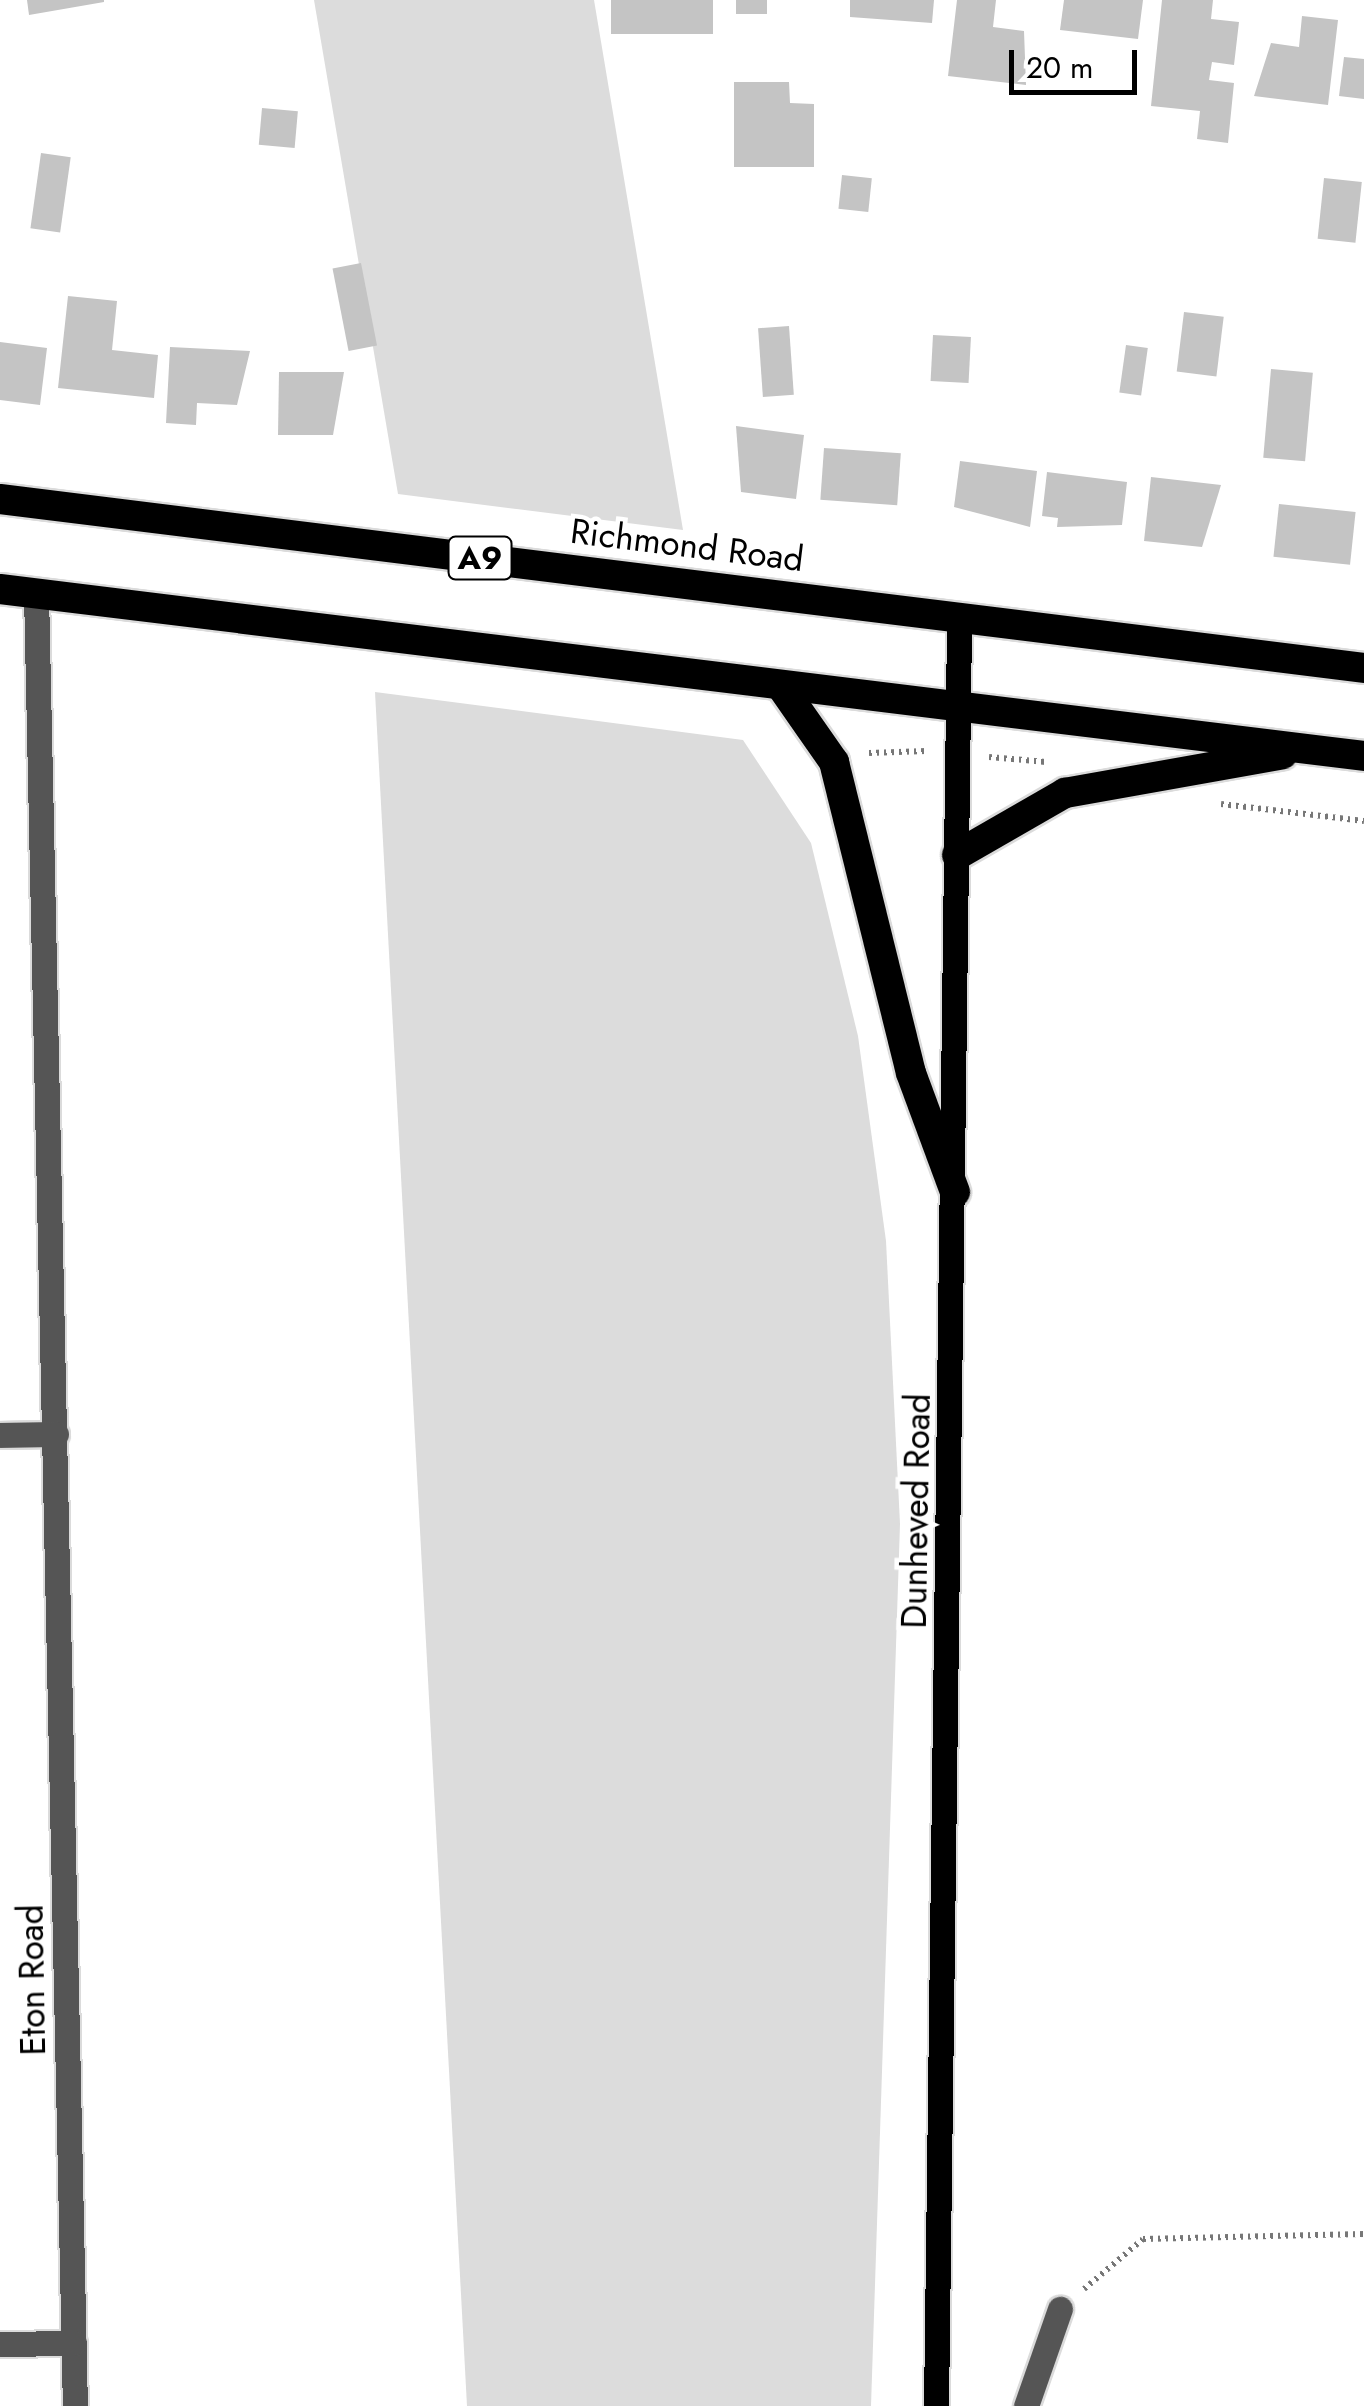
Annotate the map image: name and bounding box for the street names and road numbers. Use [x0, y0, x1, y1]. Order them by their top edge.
street label: Richmond Road [568, 510, 806, 580]
road number: A9 [448, 531, 512, 585]
street label: Dunheved Road [893, 1393, 939, 1629]
street label: Eton Road [10, 1904, 54, 2056]

